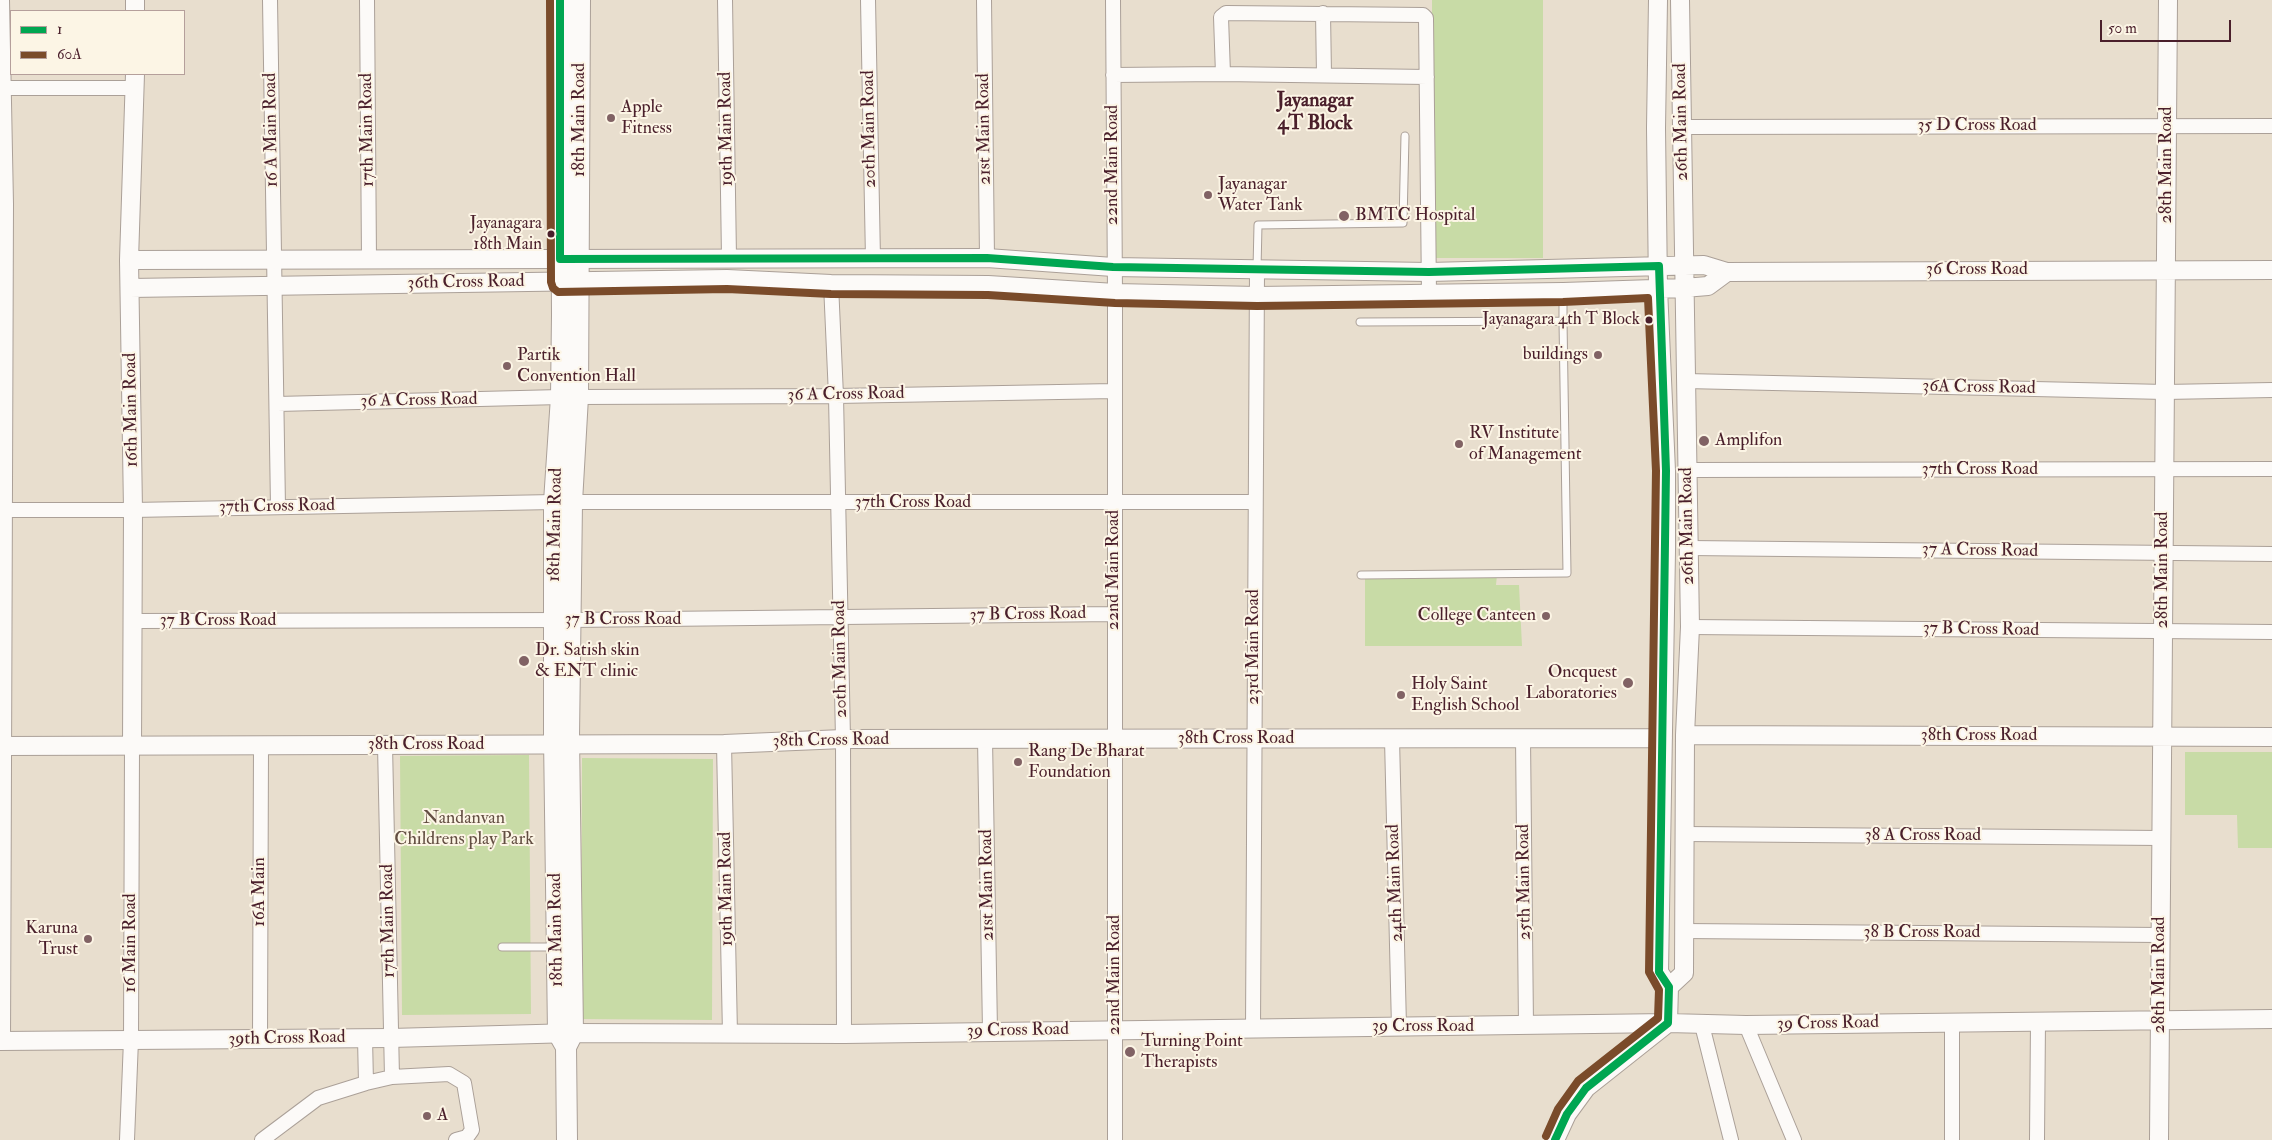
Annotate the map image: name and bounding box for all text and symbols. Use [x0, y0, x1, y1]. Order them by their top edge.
legend [10, 10, 185, 75]
scale bar [2102, 10, 2233, 42]
text: 50 m [2108, 19, 2137, 38]
text: 1 [57, 20, 62, 39]
text: 60A [57, 45, 82, 64]
street label: 18th Main Road [569, 63, 591, 177]
street label: 26th Main Road [1670, 63, 1694, 181]
street label: 20th Main Road [858, 70, 882, 188]
street label: 19th Main Road [715, 71, 739, 187]
street label: 16 A Main Road [260, 73, 284, 187]
street label: 17th Main Road [356, 73, 380, 187]
street label: 21st Main Road [973, 73, 997, 185]
district label: Jayanagar 4T Block [1277, 90, 1353, 137]
place label: Apple Fitness [621, 97, 672, 140]
street label: 22nd Main Road [1102, 105, 1124, 225]
street label: 28th Main Road [2156, 107, 2178, 223]
marker: Apple Fitness [605, 112, 617, 124]
street label: 35 D Cross Road [1917, 115, 2037, 137]
place label: Jayanagar Water Tank [1218, 174, 1303, 216]
marker: Jayanagar Water Tank [1202, 189, 1214, 201]
place label: BMTC Hospital [1355, 205, 1475, 227]
marker: BMTC Hospital [1337, 209, 1351, 223]
place label: Jayanagara 18th Main [470, 214, 542, 254]
marker: Jayanagara 18th Main [546, 229, 556, 239]
street label: 36 Cross Road [1926, 259, 2028, 281]
street label: 36th Cross Road [407, 271, 525, 295]
place label: Jayanagara 4th T Block [1482, 310, 1640, 330]
marker: Jayanagara 4th T Block [1644, 315, 1654, 325]
place label: buildings [1523, 344, 1588, 366]
place label: Partik Convention Hall [517, 345, 636, 388]
marker: buildings [1592, 349, 1604, 361]
street label: 16th Main Road [120, 352, 144, 468]
marker: Partik Convention Hall [501, 360, 513, 372]
street label: 36A Cross Road [1922, 376, 2036, 400]
street label: 36 A Cross Road [787, 383, 905, 407]
street label: 36 A Cross Road [360, 389, 478, 413]
place label: RV Institute of Management [1469, 423, 1582, 466]
place label: Amplifon [1715, 430, 1782, 452]
marker: Amplifon [1697, 434, 1711, 448]
marker: RV Institute of Management [1453, 438, 1465, 450]
street label: 37th Cross Road [1922, 459, 2038, 481]
street label: 26th Main Road [1676, 467, 1700, 585]
street label: 18th Main Road [544, 468, 568, 582]
street label: 37th Cross Road [855, 492, 971, 514]
street label: 37th Cross Road [219, 495, 335, 519]
street label: 22nd Main Road [1103, 510, 1125, 630]
street label: 28th Main Road [2152, 512, 2174, 628]
street label: 37 A Cross Road [1922, 539, 2038, 563]
street label: 23rd Main Road [1243, 589, 1265, 705]
street label: 20th Main Road [829, 600, 853, 718]
street label: 37 B Cross Road [970, 603, 1086, 627]
place label: College Canteen [1418, 605, 1536, 627]
street label: 37 B Cross Road [565, 609, 681, 631]
street label: 37 B Cross Road [160, 610, 276, 632]
marker: College Canteen [1540, 610, 1552, 622]
street label: 37 B Cross Road [1923, 618, 2039, 642]
place label: Dr. Satish skin & ENT clinic [535, 640, 640, 682]
marker: Dr. Satish skin & ENT clinic [517, 654, 531, 668]
place label: Oncquest Laboratories [1525, 662, 1617, 704]
place label: Holy Saint English School [1411, 674, 1519, 716]
marker: Oncquest Laboratories [1621, 676, 1635, 690]
marker: Holy Saint English School [1395, 689, 1407, 701]
street label: 38th Cross Road [1921, 725, 2037, 747]
street label: 38th Cross Road [1178, 728, 1294, 750]
street label: 38th Cross Road [773, 729, 889, 753]
street label: 38th Cross Road [368, 734, 484, 756]
place label: Rang De Bharat Foundation [1028, 741, 1145, 784]
marker: Rang De Bharat Foundation [1012, 756, 1024, 768]
park label: Nandanvan Childrens play Park [394, 808, 534, 851]
street label: 24th Main Road [1383, 824, 1409, 942]
street label: 25th Main Road [1513, 824, 1537, 940]
street label: 38 A Cross Road [1865, 825, 1981, 847]
street label: 21st Main Road [976, 829, 1000, 941]
street label: 19th Main Road [715, 831, 739, 947]
street label: 16A Main [249, 857, 271, 927]
street label: 17th Main Road [377, 864, 401, 978]
street label: 18th Main Road [545, 873, 569, 987]
street label: 16 Main Road [120, 893, 142, 993]
street label: 22nd Main Road [1104, 915, 1126, 1035]
street label: 28th Main Road [2149, 917, 2171, 1033]
place label: Karuna Trust [25, 918, 78, 961]
street label: 38 B Cross Road [1864, 922, 1980, 944]
marker: Karuna Trust [82, 933, 94, 945]
street label: 39 Cross Road [1777, 1012, 1879, 1036]
street label: 39 Cross Road [1372, 1016, 1474, 1038]
street label: 39 Cross Road [967, 1019, 1069, 1043]
street label: 39th Cross Road [228, 1027, 346, 1051]
place label: Turning Point Therapists [1141, 1031, 1243, 1074]
marker: Turning Point Therapists [1123, 1045, 1137, 1059]
place label: A [437, 1105, 448, 1127]
marker: A [421, 1110, 433, 1122]

